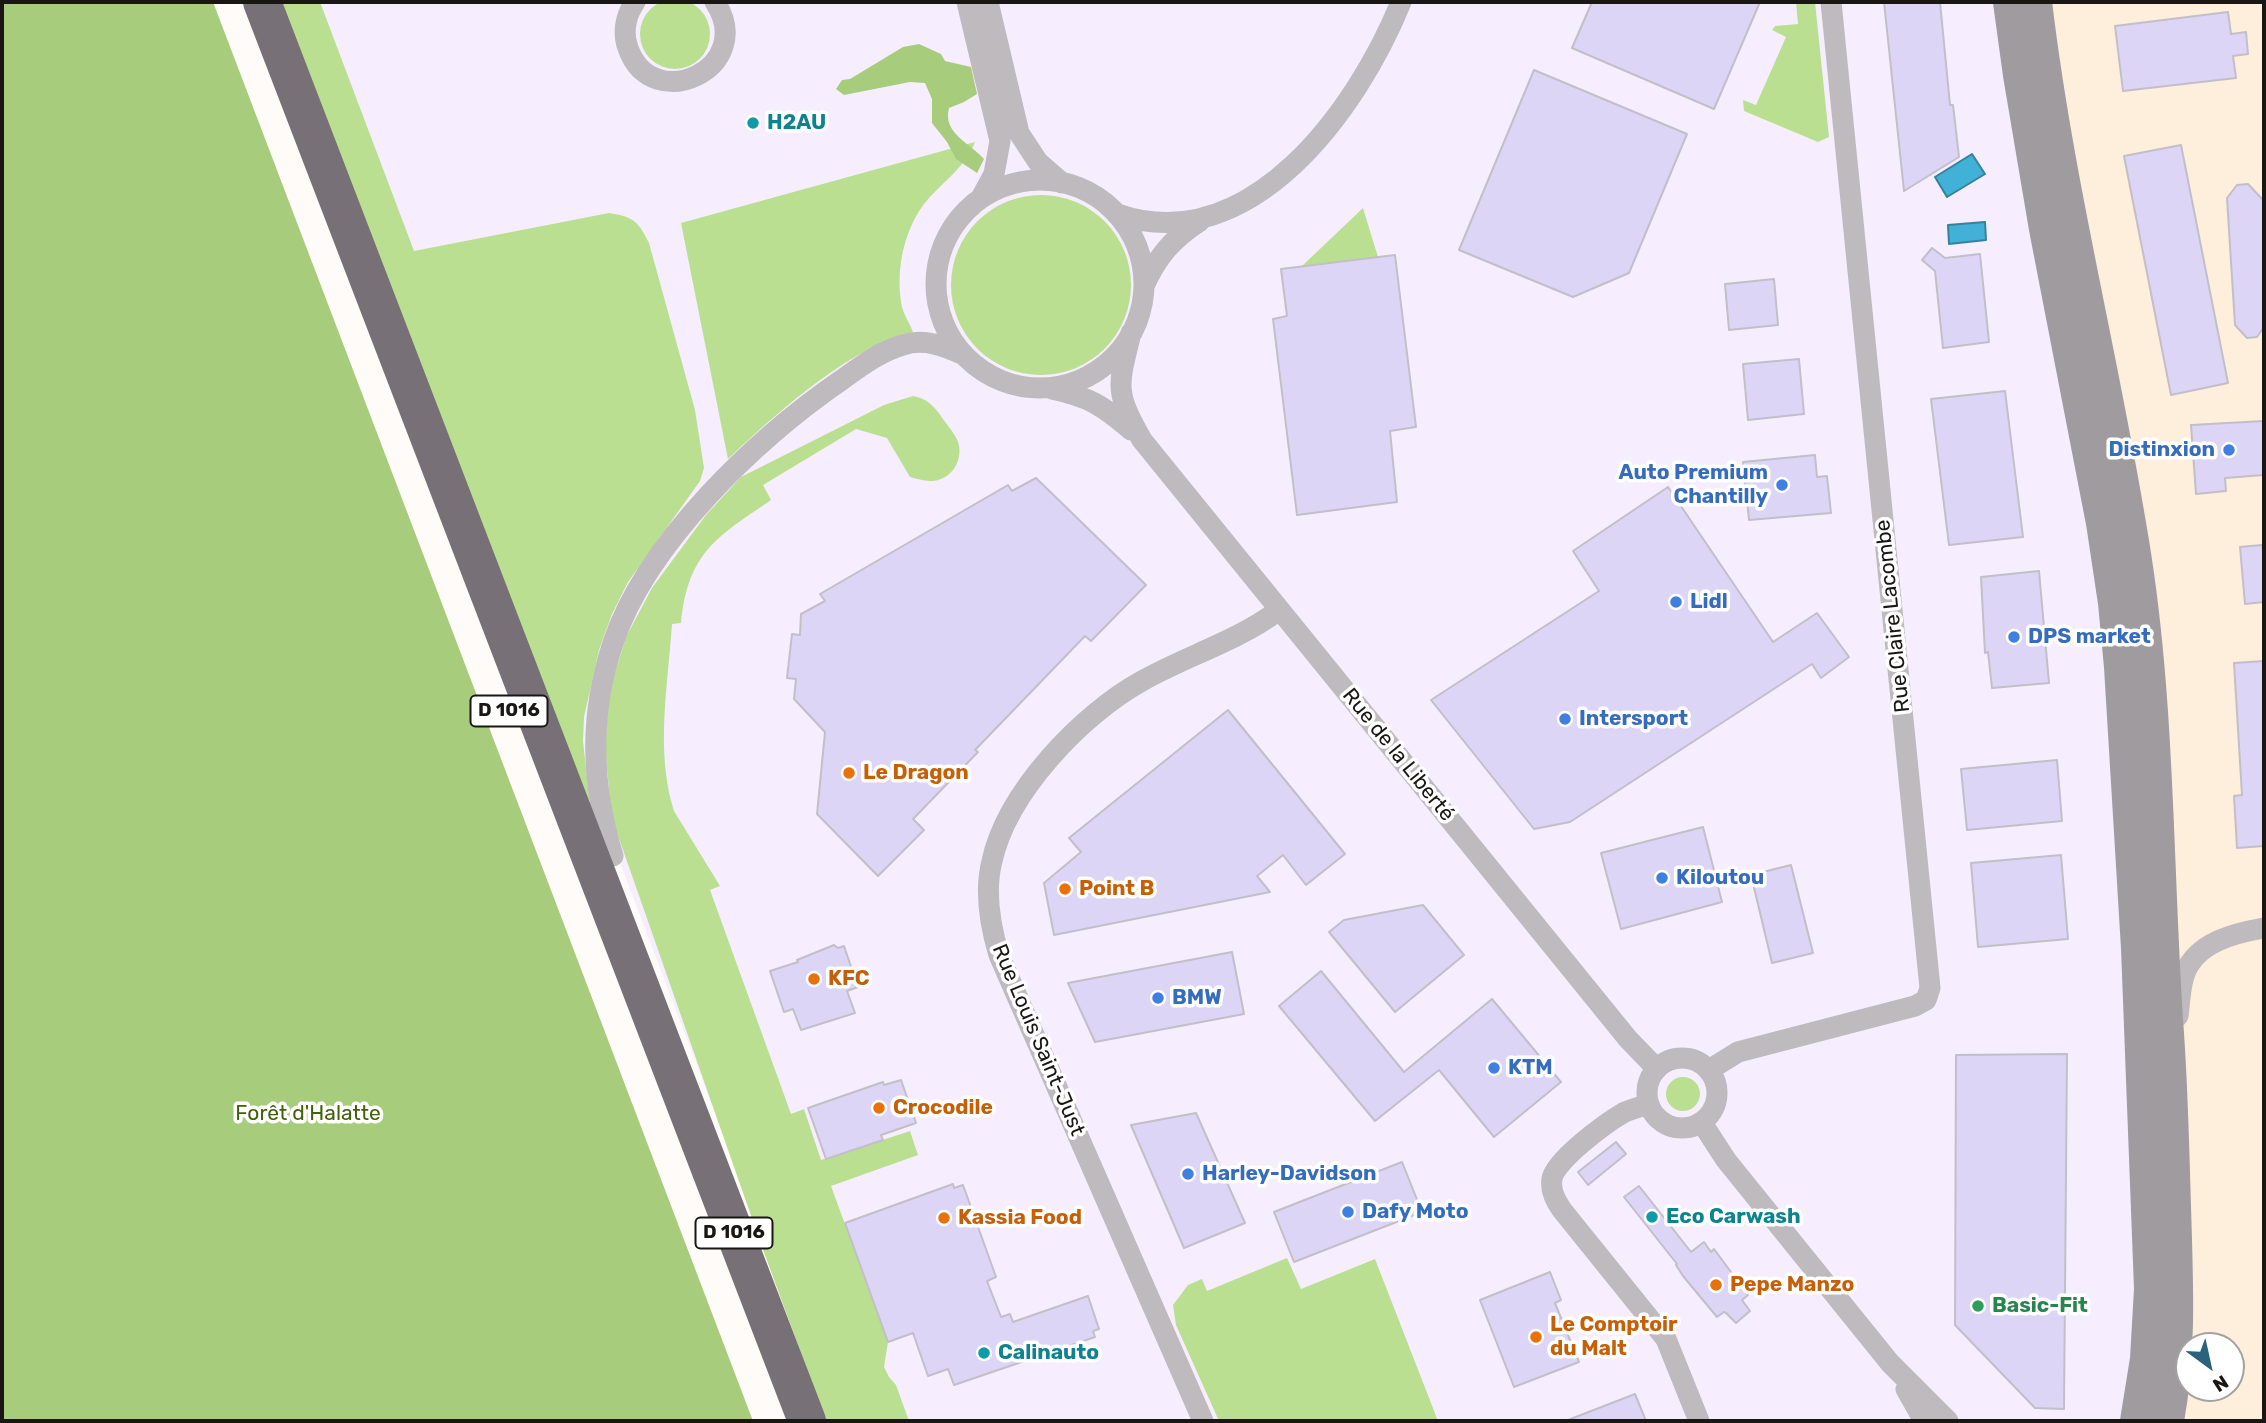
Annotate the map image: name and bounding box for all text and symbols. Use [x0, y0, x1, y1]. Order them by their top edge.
place label: H2AU [767, 110, 826, 136]
marker: H2AU [745, 115, 761, 131]
place label: Distinxion [2108, 437, 2215, 463]
marker: Distinxion [2221, 442, 2237, 458]
place label: Auto Premium Chantilly [1618, 460, 1768, 510]
marker: Auto Premium Chantilly [1774, 477, 1790, 493]
street label: Rue Claire Lacombe [1870, 518, 1916, 714]
place label: Lidl [1690, 589, 1728, 615]
marker: Lidl [1668, 594, 1684, 610]
place label: DPS market [2028, 624, 2151, 650]
marker: DPS market [2006, 629, 2022, 645]
street label: Rue de la Liberté [1337, 683, 1459, 827]
road number: D 1016 [470, 696, 548, 726]
place label: Intersport [1579, 706, 1688, 732]
marker: Intersport [1557, 711, 1573, 727]
place label: Le Dragon [863, 760, 969, 786]
marker: Le Dragon [841, 765, 857, 781]
place label: Kiloutou [1676, 865, 1764, 891]
marker: Kiloutou [1654, 870, 1670, 886]
place label: Point B [1079, 876, 1154, 902]
marker: Point B [1057, 881, 1073, 897]
street label: Rue Louis Saint-Just [986, 940, 1090, 1140]
place label: KFC [828, 966, 870, 992]
marker: KFC [806, 971, 822, 987]
place label: BMW [1172, 985, 1222, 1011]
marker: BMW [1150, 990, 1166, 1006]
place label: KTM [1508, 1055, 1553, 1081]
marker: KTM [1486, 1060, 1502, 1076]
place label: Crocodile [893, 1095, 993, 1121]
marker: Crocodile [871, 1100, 887, 1116]
park label: Forêt d'Halatte [235, 1101, 381, 1127]
place label: Harley-Davidson [1202, 1161, 1376, 1187]
marker: Harley-Davidson [1180, 1166, 1196, 1182]
place label: Dafy Moto [1362, 1199, 1468, 1225]
marker: Dafy Moto [1340, 1204, 1356, 1220]
place label: Eco Carwash [1666, 1204, 1801, 1230]
place label: Kassia Food [958, 1205, 1082, 1231]
marker: Eco Carwash [1644, 1209, 1660, 1225]
marker: Kassia Food [936, 1210, 952, 1226]
road number: D 1016 [696, 1218, 772, 1248]
place label: Pepe Manzo [1730, 1272, 1854, 1298]
marker: Pepe Manzo [1708, 1277, 1724, 1293]
place label: Basic-Fit [1992, 1293, 2088, 1319]
marker: Basic-Fit [1970, 1298, 1986, 1314]
place label: Le Comptoir du Malt [1550, 1312, 1678, 1362]
marker: Le Comptoir du Malt [1528, 1329, 1544, 1345]
north arrow [2175, 1332, 2245, 1402]
place label: Calinauto [998, 1340, 1099, 1366]
marker: Calinauto [976, 1345, 992, 1361]
text: N [2209, 1370, 2233, 1397]

